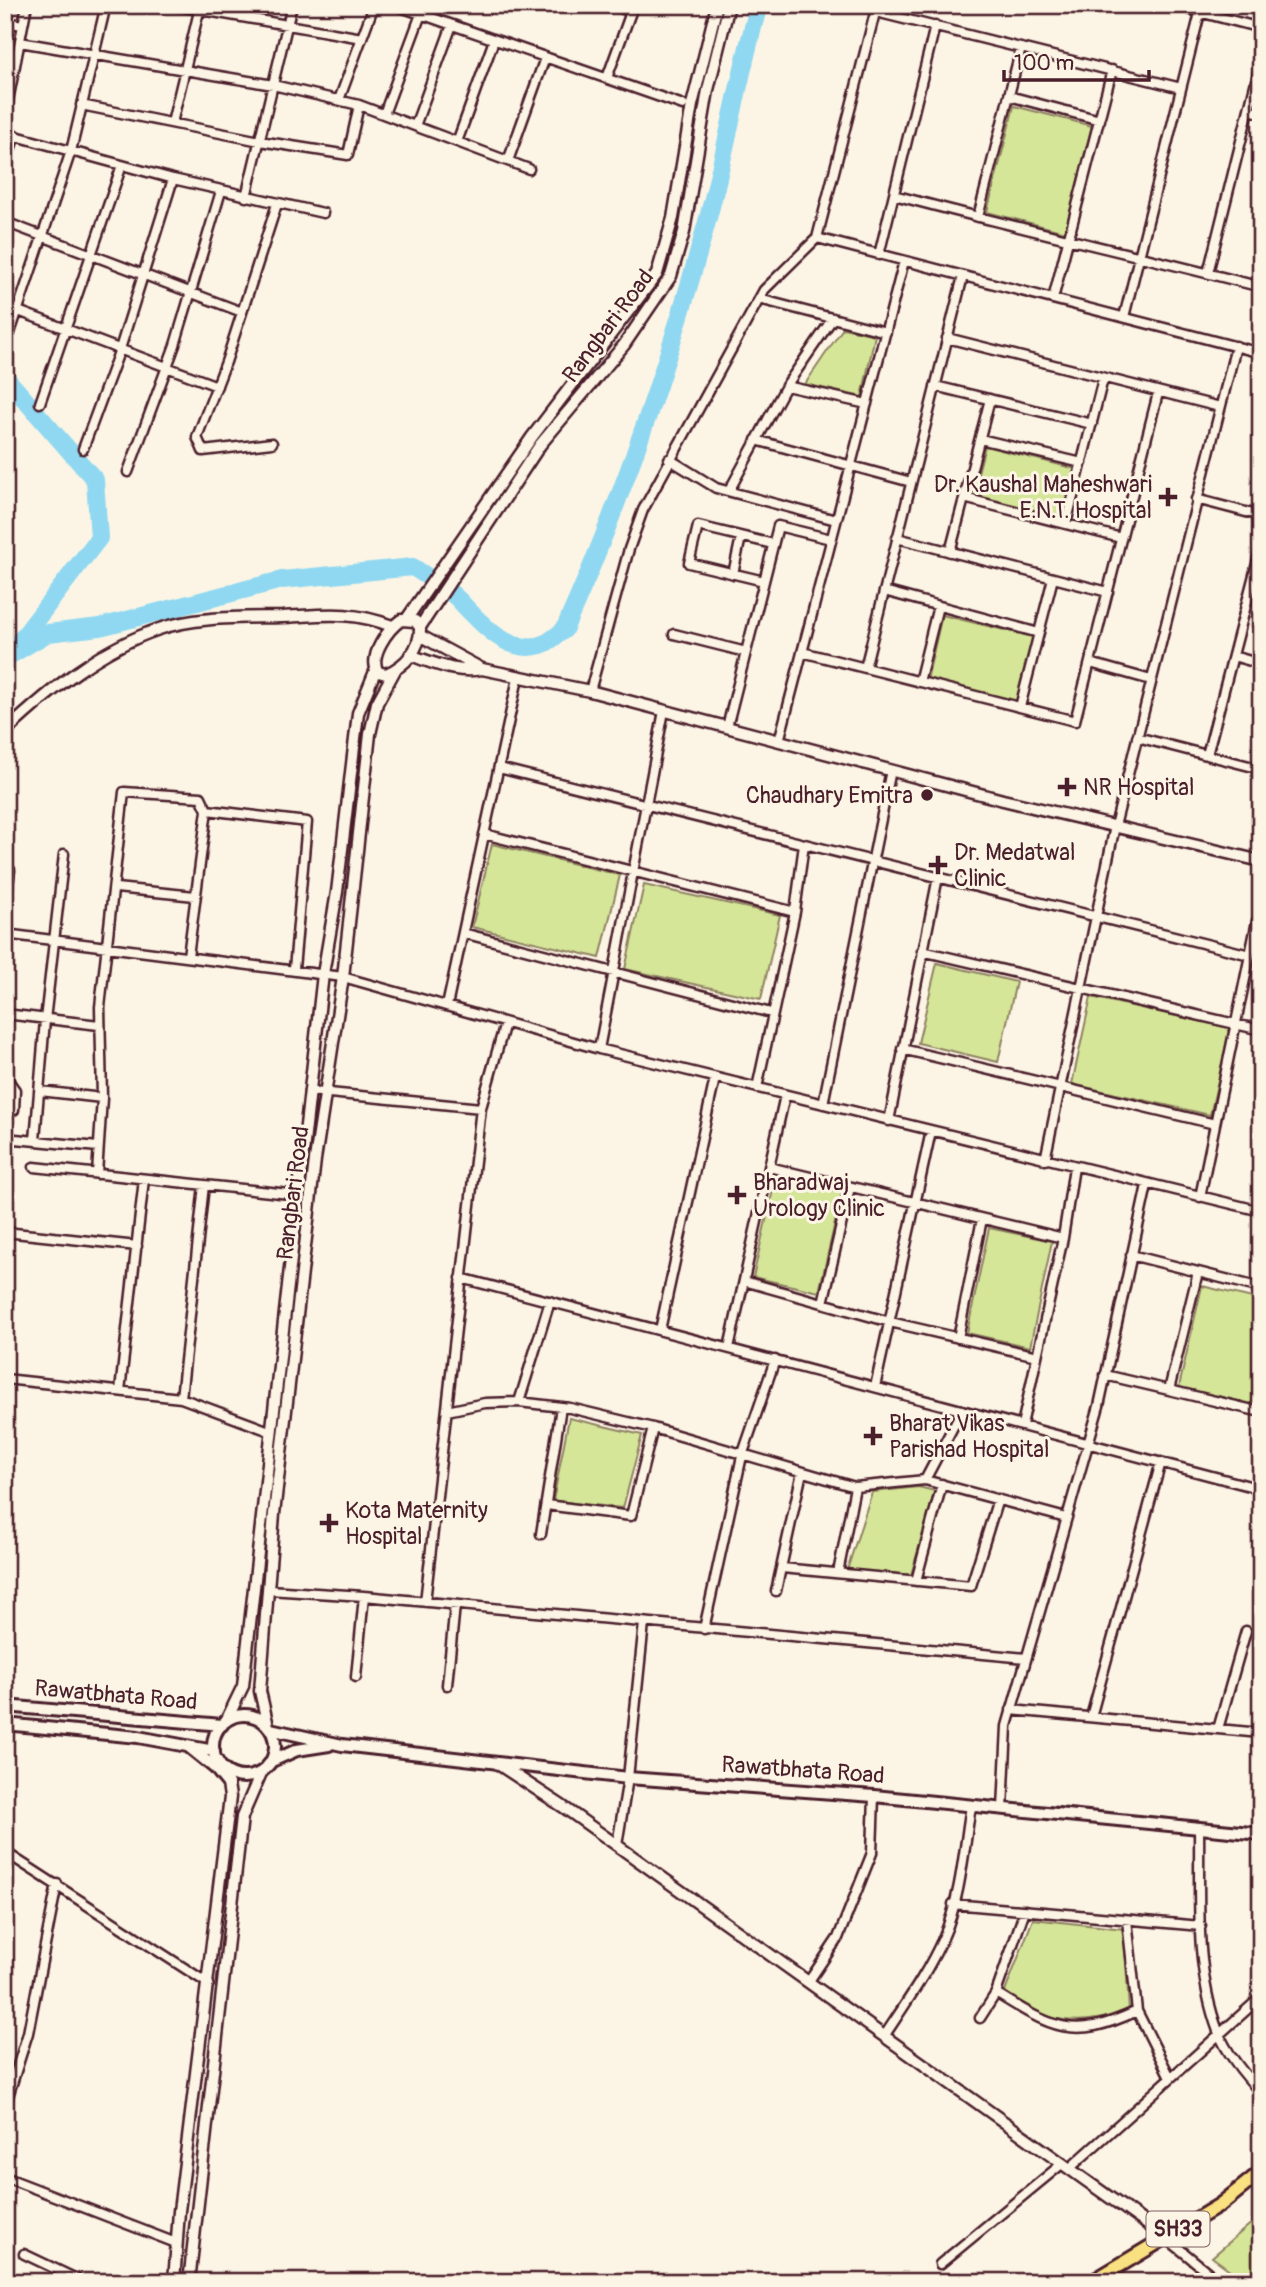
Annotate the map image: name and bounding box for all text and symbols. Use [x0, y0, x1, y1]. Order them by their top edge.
scale bar [1004, 38, 1149, 82]
text: 100 m [1014, 50, 1074, 77]
street label: Rangbari Road [556, 263, 660, 389]
place label: Dr. Kaushal Maheshwari E.N.T. Hospital [934, 470, 1152, 525]
marker: Dr. Kaushal Maheshwari E.N.T. Hospital [1158, 487, 1178, 507]
place label: NR Hospital [1083, 773, 1194, 802]
marker: NR Hospital [1057, 777, 1077, 797]
place label: Chaudhary Emitra [746, 781, 913, 810]
marker: Chaudhary Emitra [919, 787, 935, 803]
place label: Dr. Medatwal Clinic [954, 838, 1075, 893]
marker: Dr. Medatwal Clinic [928, 855, 948, 875]
street label: Rangbari Road [270, 1124, 316, 1262]
place label: Bharadwaj Urology Clinic [753, 1168, 885, 1223]
marker: Bharadwaj Urology Clinic [727, 1185, 747, 1205]
place label: Bharat Vikas Parishad Hospital [889, 1409, 1049, 1464]
marker: Bharat Vikas Parishad Hospital [863, 1426, 883, 1446]
place label: Kota Maternity Hospital [345, 1496, 488, 1551]
marker: Kota Maternity Hospital [319, 1513, 339, 1533]
street label: Rawatbhata Road [33, 1673, 199, 1717]
street label: Rawatbhata Road [720, 1750, 886, 1790]
road number: SH33 [1146, 2212, 1210, 2246]

